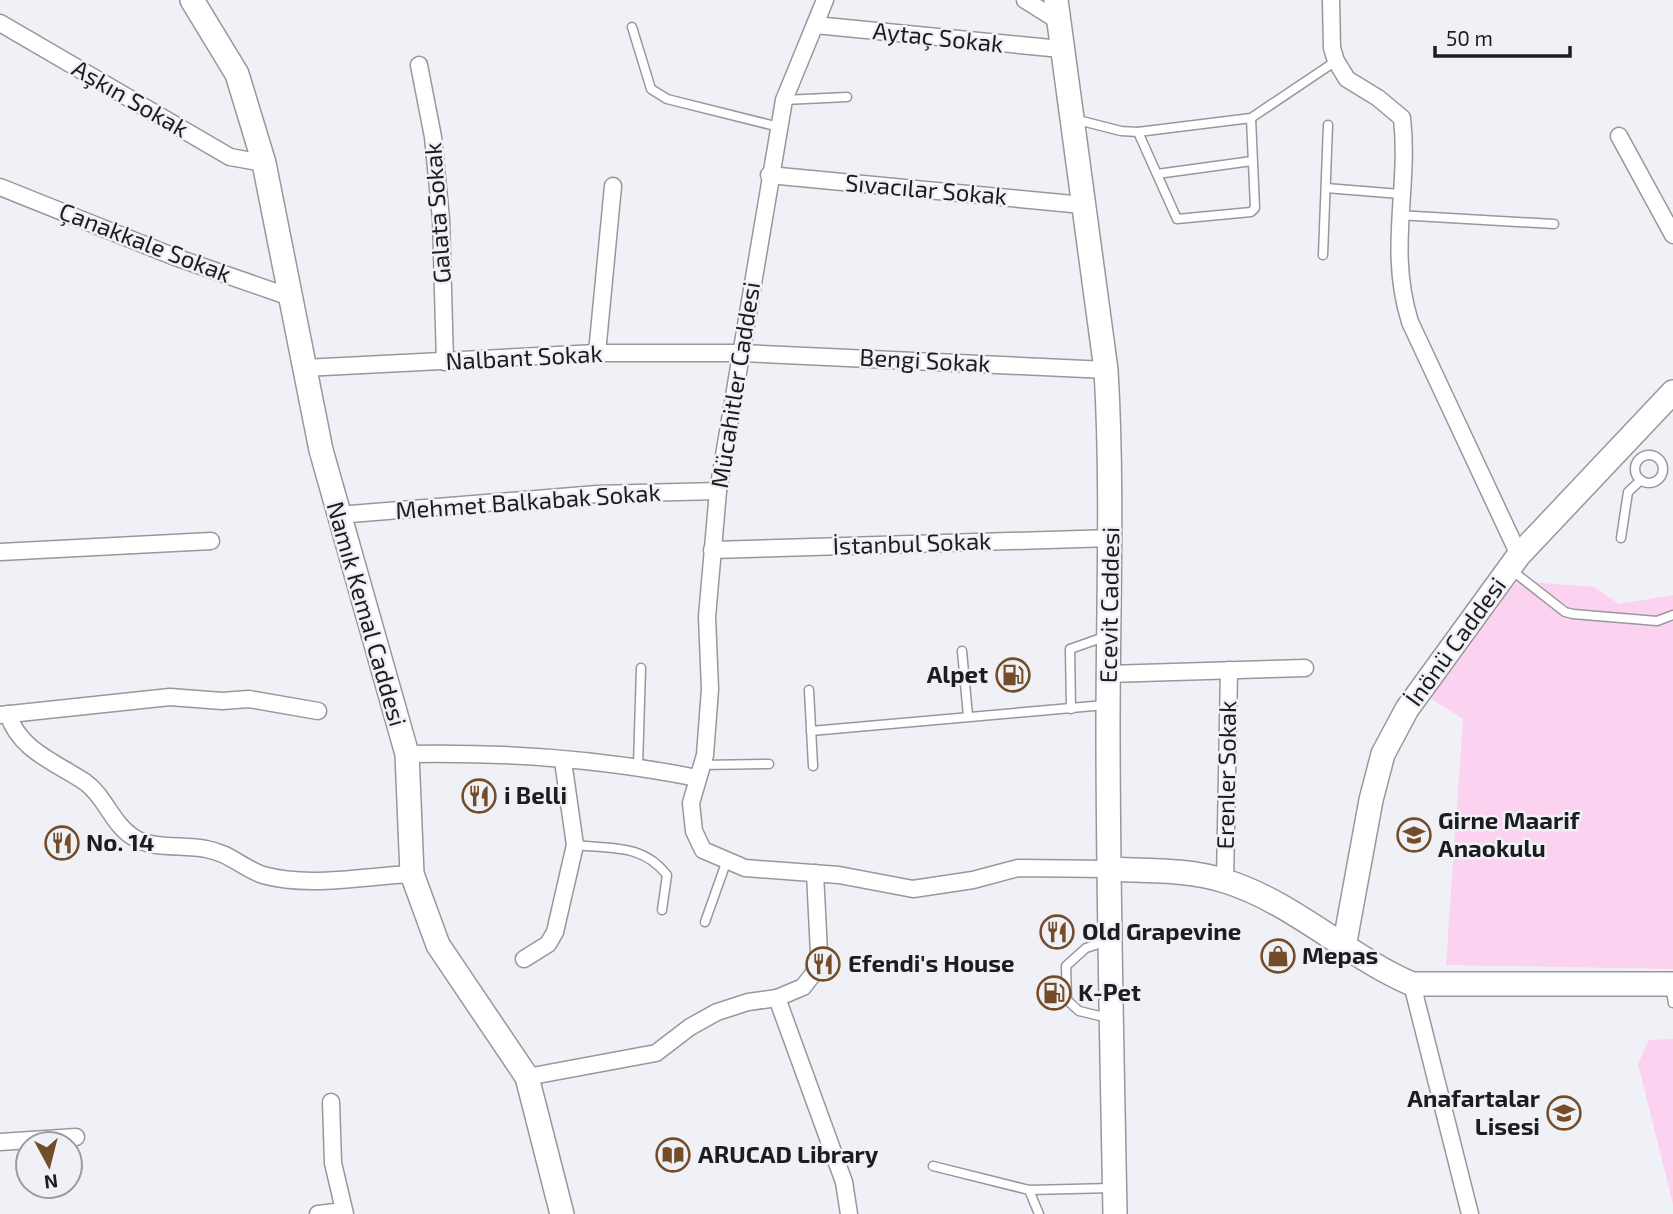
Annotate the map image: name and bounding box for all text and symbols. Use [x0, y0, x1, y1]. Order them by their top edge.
scale bar [1435, 14, 1570, 58]
street label: Aytaç Sokak [871, 15, 1005, 59]
text: 50 m [1446, 25, 1493, 50]
street label: Aşkın Sokak [67, 53, 194, 143]
street label: Galata Sokak [417, 142, 456, 284]
street label: Sıvacılar Sokak [844, 167, 1008, 210]
street label: Çanakkale Sokak [55, 196, 236, 289]
street label: Mücahitler Caddesi [704, 279, 765, 490]
street label: Nalbant Sokak [445, 338, 603, 375]
street label: Bengi Sokak [859, 342, 991, 377]
street label: Mehmet Balkabak Sokak [394, 477, 661, 524]
street label: Namık Kemal Caddesi [321, 498, 413, 729]
street label: İstanbul Sokak [832, 525, 992, 560]
street label: Ecevit Caddesi [1093, 527, 1124, 683]
street label: İnönü Caddesi [1398, 571, 1511, 711]
fuel station icon: Alpet [994, 656, 1032, 694]
place label: Alpet [927, 659, 988, 688]
street label: Erenler Sokak [1210, 700, 1241, 850]
restaurant icon: i Belli [460, 777, 498, 815]
place label: i Belli [504, 780, 567, 809]
place label: Girne Maarif Anaokulu [1438, 805, 1581, 862]
school or university icon: Girne Maarif Anaokulu [1395, 816, 1433, 854]
restaurant icon: No. 14 [43, 824, 81, 862]
place label: No. 14 [86, 827, 154, 856]
restaurant icon: Old Grapevine [1038, 913, 1076, 951]
place label: Old Grapevine [1082, 916, 1241, 945]
shop icon: Mepas [1259, 937, 1297, 975]
place label: Mepas [1302, 940, 1378, 969]
restaurant icon: Efendi's House [804, 945, 842, 983]
place label: Efendi's House [848, 948, 1015, 977]
fuel station icon: K-Pet [1035, 974, 1073, 1012]
place label: K-Pet [1078, 977, 1141, 1006]
place label: Anafartalar Lisesi [1407, 1083, 1541, 1140]
school or university icon: Anafartalar Lisesi [1545, 1094, 1583, 1132]
north arrow [14, 1130, 84, 1200]
library icon: ARUCAD Library [654, 1136, 692, 1174]
place label: ARUCAD Library [698, 1139, 879, 1168]
text: N [43, 1170, 59, 1195]

